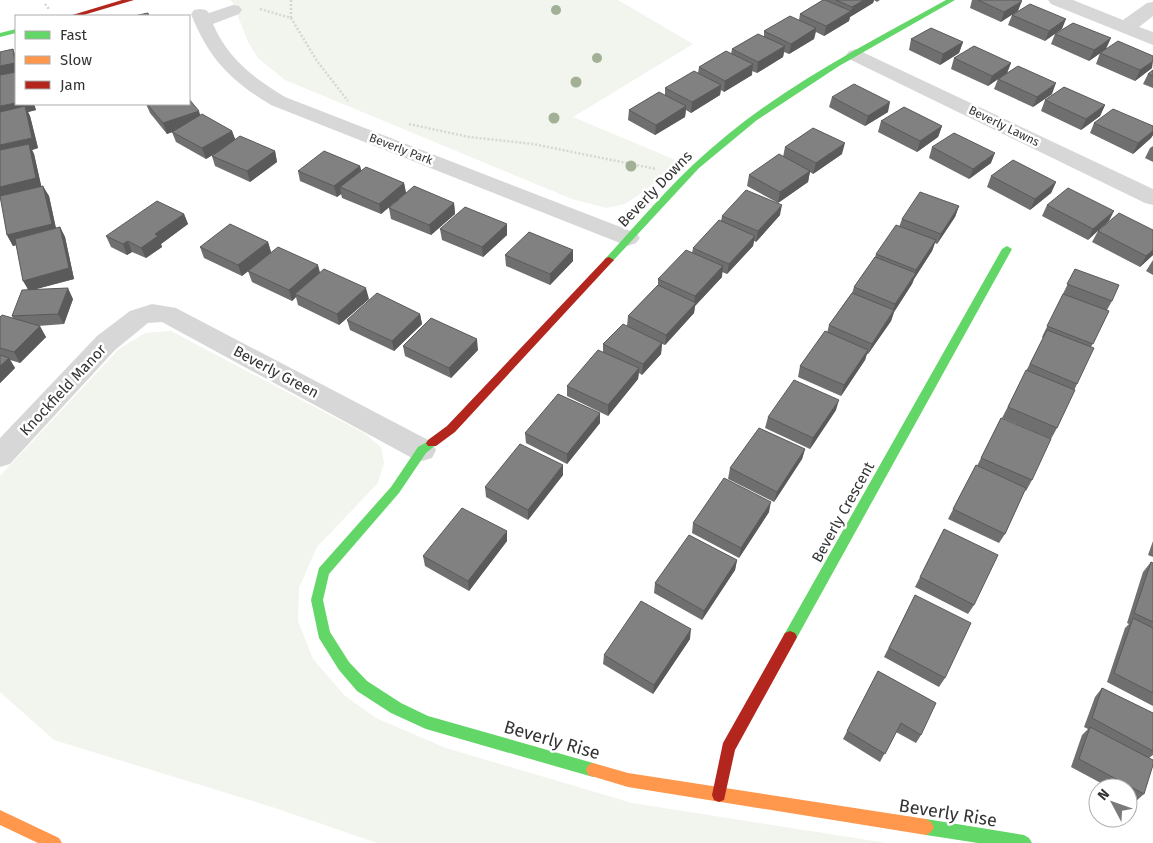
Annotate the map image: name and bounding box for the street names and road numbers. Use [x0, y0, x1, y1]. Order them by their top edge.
street label: Beverly Lawns [966, 103, 1042, 149]
street label: Beverly Park [367, 130, 436, 168]
street label: Beverly Downs [614, 147, 696, 231]
street label: Knockfield Manor [16, 340, 110, 439]
street label: Beverly Green [230, 342, 322, 402]
street label: Beverly Crescent [808, 458, 878, 565]
street label: Beverly Rise [501, 716, 603, 764]
street label: Beverly Rise [897, 794, 999, 832]

